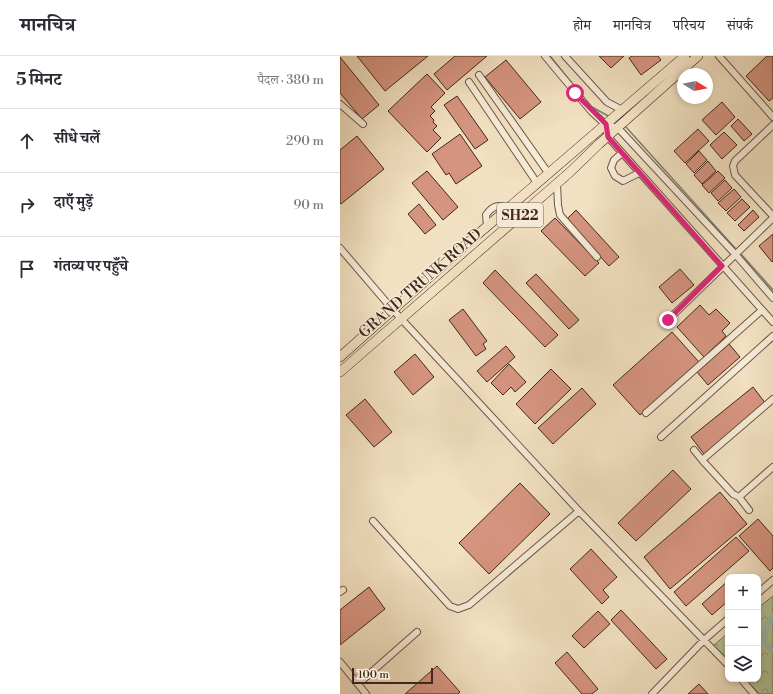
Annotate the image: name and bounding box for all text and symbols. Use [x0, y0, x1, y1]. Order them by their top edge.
text: मानचित्र [20, 13, 75, 37]
text: होम [573, 17, 591, 35]
text: मानचित्र [613, 17, 651, 35]
text: परिचय [673, 17, 705, 35]
text: संपर्क [727, 17, 753, 35]
north arrow [677, 68, 713, 104]
text: 5 मिनट [16, 69, 61, 91]
text: पैदल · 380 m [257, 72, 324, 88]
route start [566, 84, 584, 102]
text: सीधे चलें [54, 129, 100, 148]
icon: ahead [16, 130, 38, 152]
text: 290 m [286, 133, 324, 149]
text: दाएँ मुड़ें [54, 193, 93, 212]
icon: right [16, 194, 38, 216]
text: 90 m [293, 197, 324, 213]
road number: SH22 [497, 203, 543, 227]
street label: GRAND TRUNK ROAD [355, 225, 486, 342]
text: गंतव्य पर पहुँचे [54, 257, 128, 276]
icon: arrive [16, 258, 38, 280]
route end [659, 311, 677, 329]
map controls [725, 574, 761, 682]
button: + [725, 574, 761, 610]
button: − [725, 610, 761, 646]
button: layers [725, 646, 761, 682]
scale bar [352, 666, 433, 685]
text: 100 m [358, 668, 389, 682]

